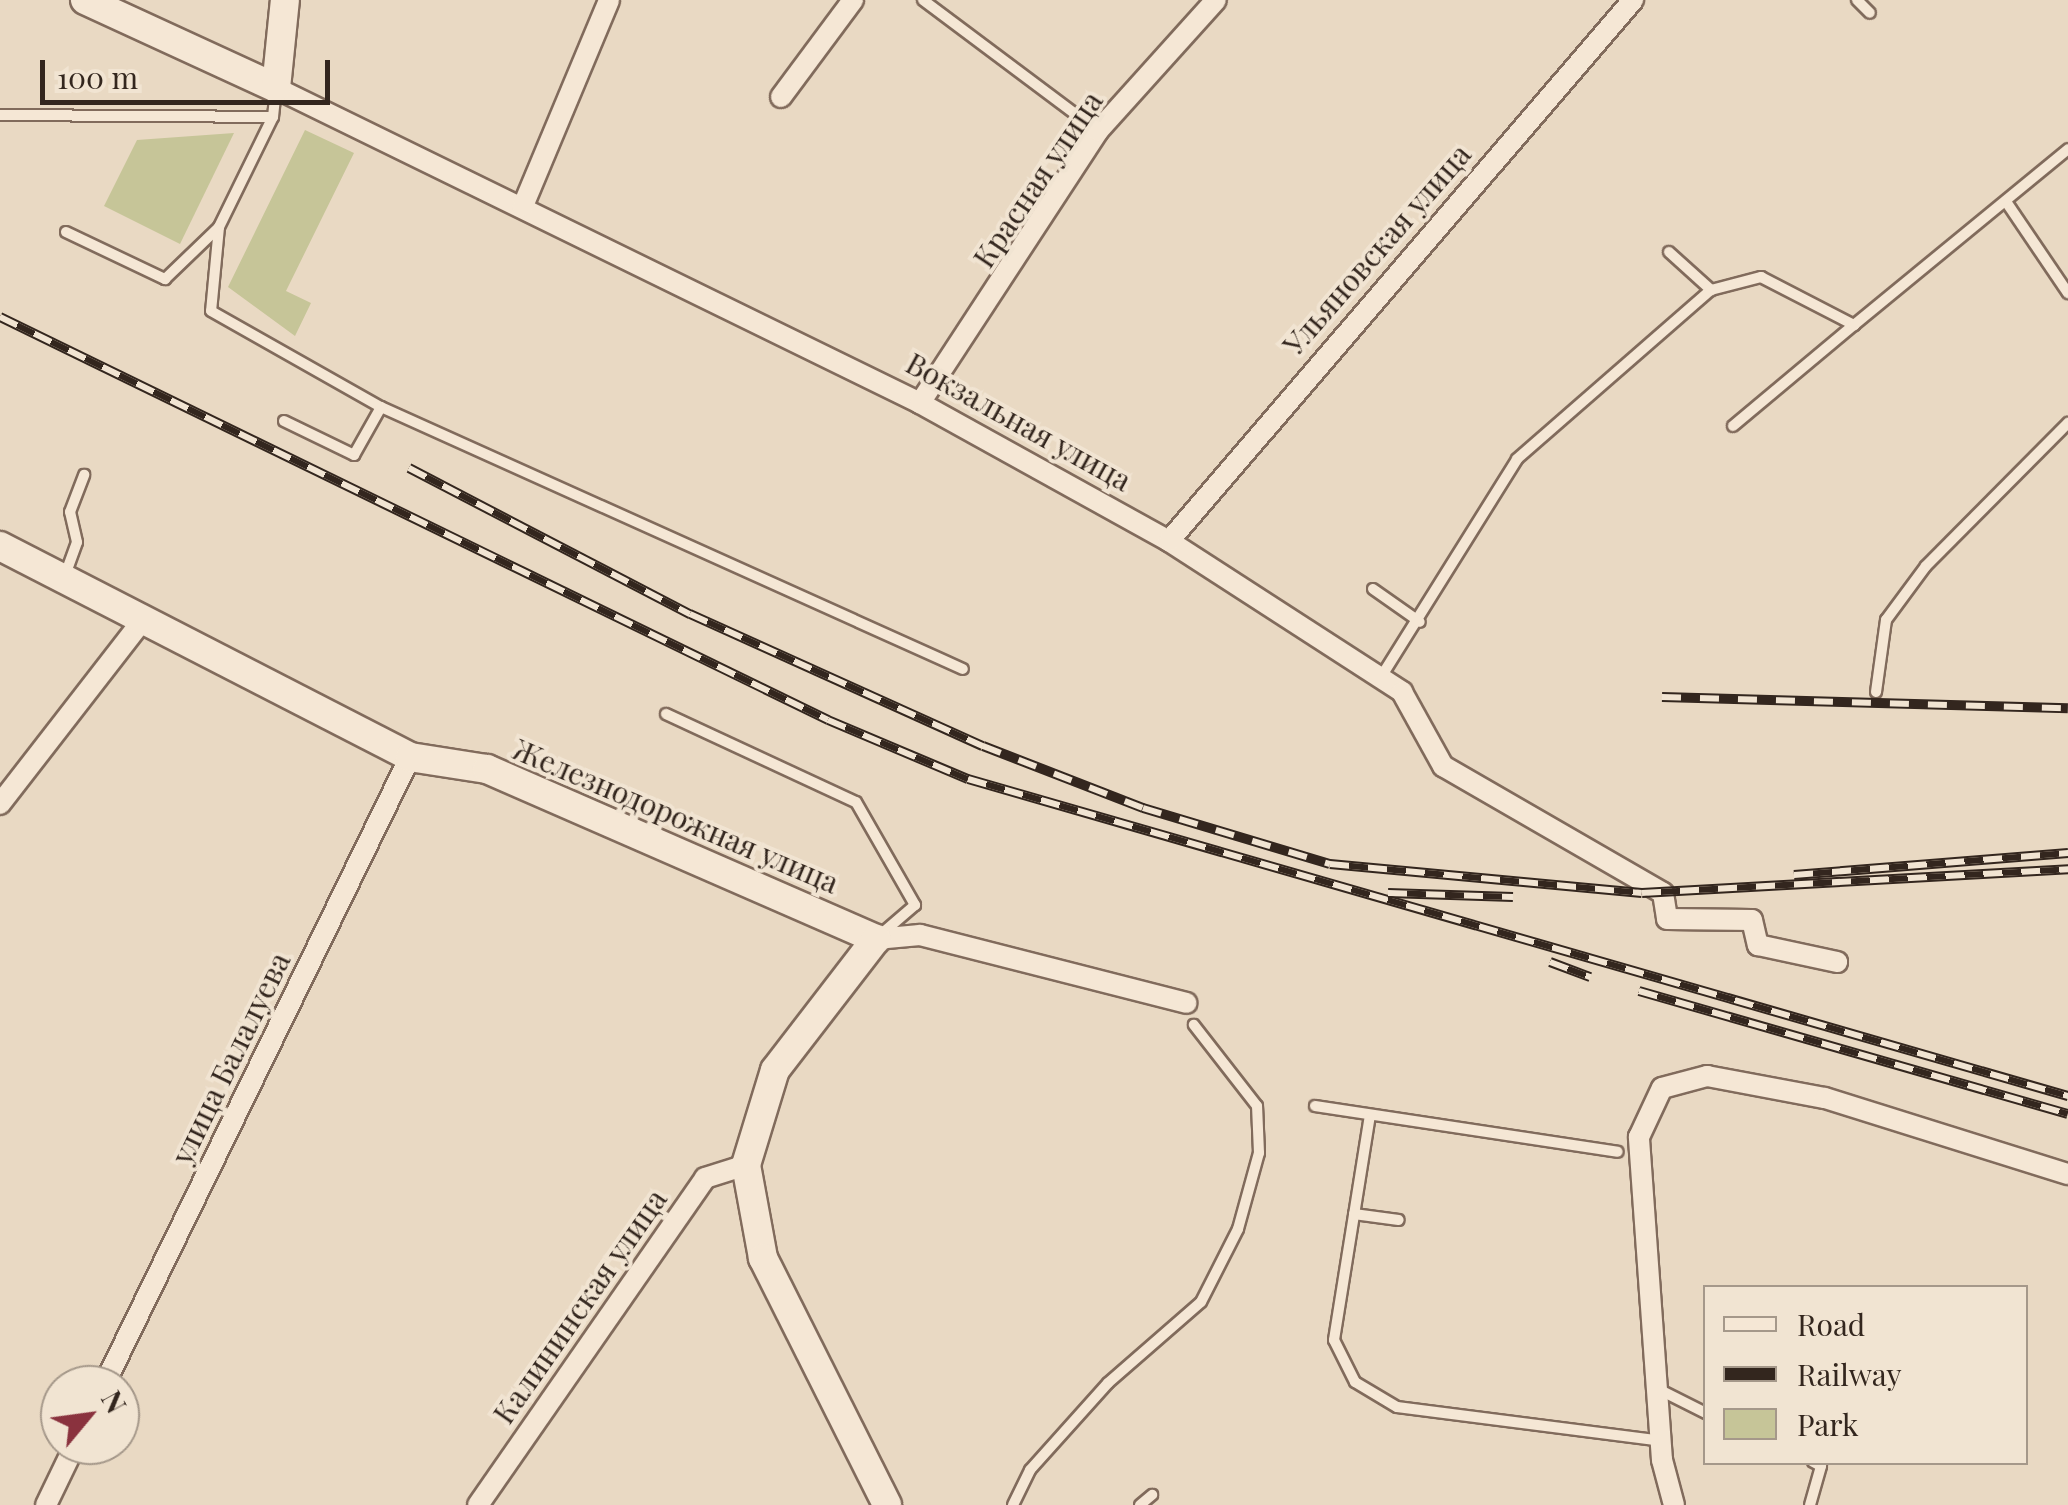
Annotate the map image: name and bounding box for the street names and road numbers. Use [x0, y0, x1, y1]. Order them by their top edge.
street label: Красная улица [965, 84, 1109, 274]
street label: Ульяновская улица [1275, 136, 1477, 362]
street label: Вокзальная улица [900, 344, 1138, 498]
street label: Железнодорожная улица [508, 730, 844, 900]
street label: улица Балалуева [163, 946, 297, 1170]
street label: Калининская улица [485, 1182, 673, 1430]

